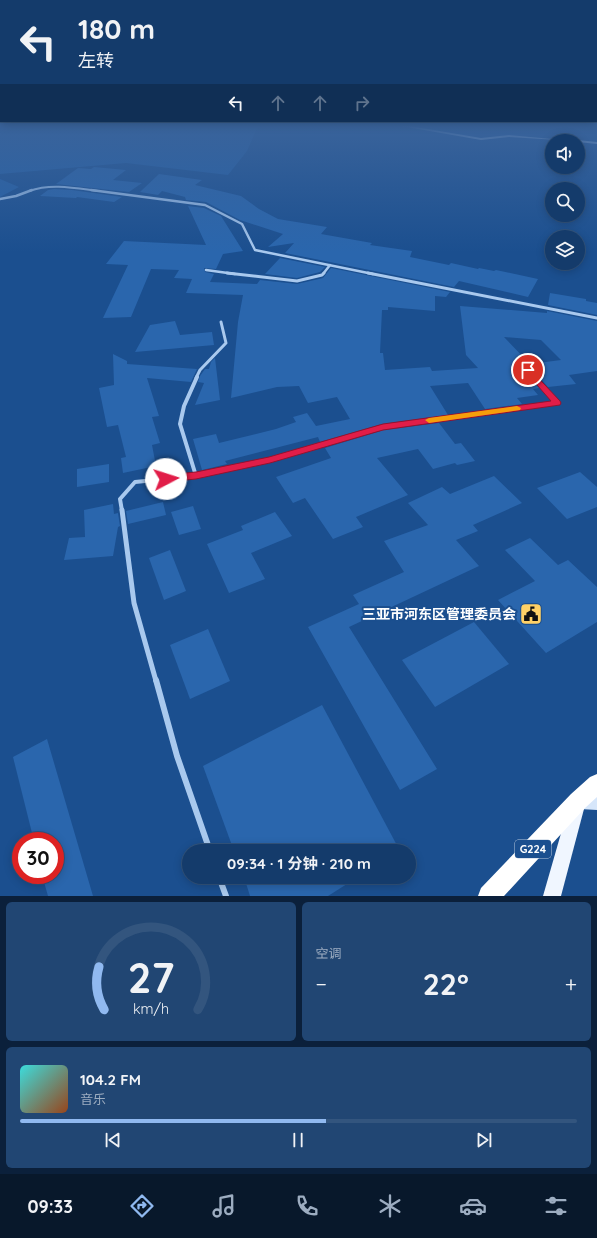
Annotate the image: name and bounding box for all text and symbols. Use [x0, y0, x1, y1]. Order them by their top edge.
text: 180 m [78, 11, 155, 46]
icon: left [12, 16, 64, 68]
text: 左转 [78, 49, 114, 72]
icon: left [225, 92, 247, 114]
icon: ahead [267, 92, 289, 114]
icon: ahead [309, 92, 331, 114]
icon: right [351, 92, 373, 114]
map controls [545, 134, 585, 270]
button: sound [545, 134, 585, 174]
button: search [545, 182, 585, 222]
button: layers [545, 230, 585, 270]
pin [511, 353, 545, 387]
icon: arrive [517, 359, 539, 381]
position arrow [145, 458, 187, 500]
public building icon: 三亚市河东区管理委员会 [518, 601, 544, 627]
place label: 三亚市河东区管理委员会 [362, 605, 516, 623]
speed limit sign: 30 [12, 832, 64, 884]
road number: G224 [515, 840, 551, 858]
text: 09:34 · 1 分钟 · 210 m [227, 854, 371, 873]
text: 空调 [316, 945, 342, 961]
text: 27 [127, 950, 174, 1002]
text: 22° [423, 965, 469, 1003]
text: − [316, 970, 327, 998]
text: + [565, 970, 577, 998]
text: km/h [133, 999, 169, 1017]
text: 104.2 FM [80, 1070, 141, 1089]
text: 音乐 [80, 1091, 106, 1107]
icon: previous [102, 1129, 124, 1151]
icon: pause [287, 1129, 309, 1151]
icon: next [473, 1129, 495, 1151]
icon: directions [128, 1192, 156, 1220]
icon: music [210, 1192, 238, 1220]
icon: phone [293, 1192, 321, 1220]
icon: climate [376, 1192, 404, 1220]
icon: car [459, 1192, 487, 1220]
icon: filters [542, 1192, 570, 1220]
text: 09:33 [27, 1195, 73, 1218]

